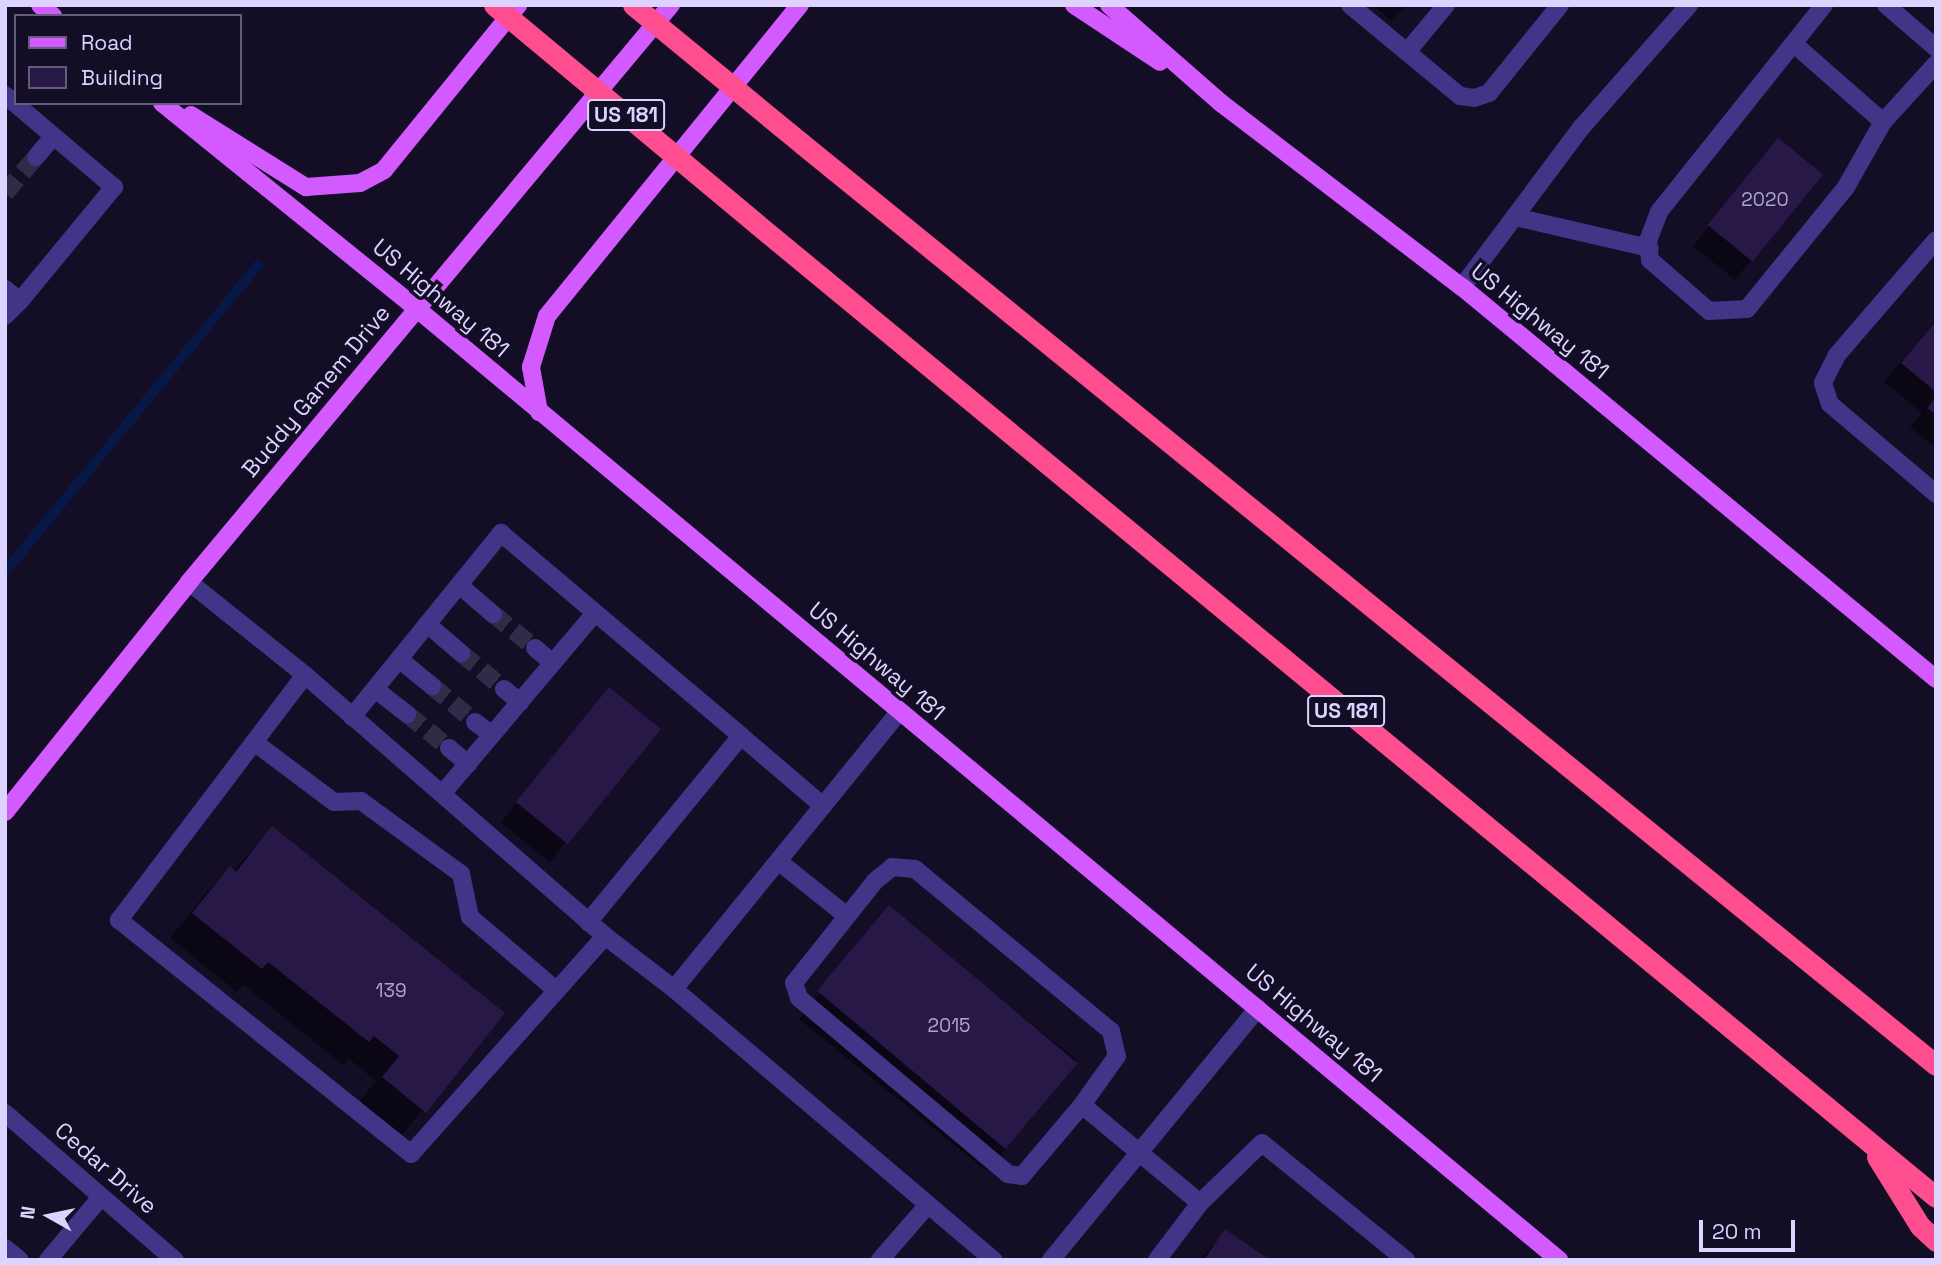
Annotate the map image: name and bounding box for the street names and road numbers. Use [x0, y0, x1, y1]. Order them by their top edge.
road number: US 181 [586, 97, 666, 132]
street label: US Highway 181 [367, 233, 515, 363]
street label: US Highway 181 [1465, 257, 1615, 385]
street label: Buddy Ganem Drive [236, 299, 396, 483]
street label: US Highway 181 [803, 596, 951, 726]
road number: US 181 [1306, 694, 1386, 728]
street label: US Highway 181 [1240, 958, 1388, 1088]
street label: Cedar Drive [49, 1116, 163, 1220]

